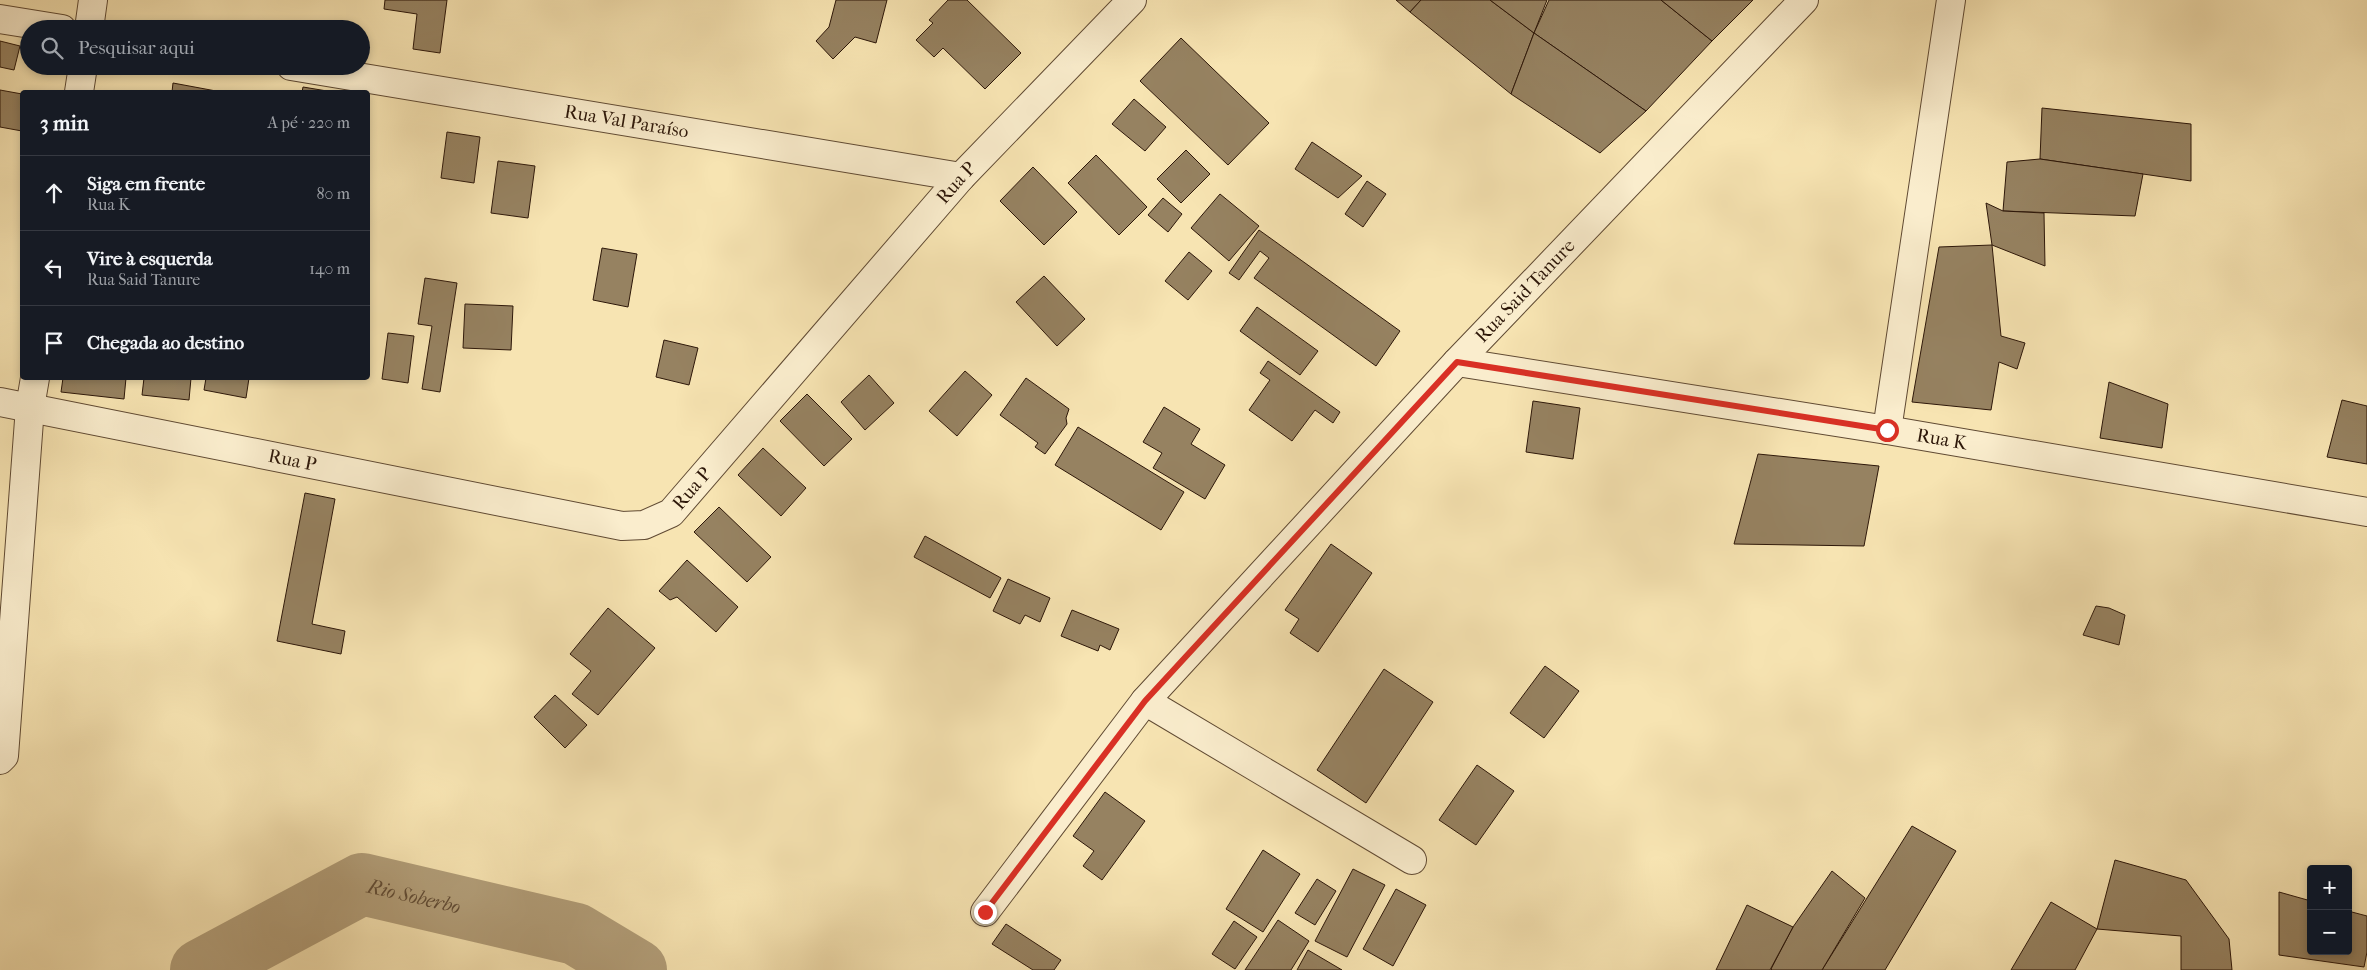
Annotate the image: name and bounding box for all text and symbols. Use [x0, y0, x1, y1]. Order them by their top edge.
search box [20, 20, 370, 75]
icon: search [38, 34, 66, 62]
text: Pesquisar aqui [78, 37, 195, 59]
street label: Rua Val Paraíso [563, 100, 691, 143]
text: 3 min [40, 111, 89, 135]
text: A pé · 220 m [267, 113, 350, 132]
street label: Rua P [932, 157, 981, 208]
text: Siga em frente [87, 173, 205, 195]
icon: ahead [40, 179, 68, 207]
text: 80 m [316, 184, 350, 203]
text: Rua K [87, 195, 130, 214]
street label: Rua Said Tanure [1471, 235, 1580, 347]
text: Vire à esquerda [87, 248, 213, 270]
icon: left [40, 254, 68, 282]
text: 140 m [309, 259, 350, 278]
text: Rua Said Tanure [87, 270, 200, 289]
icon: arrive [40, 329, 68, 357]
text: Chegada ao destino [87, 332, 244, 354]
route start [1876, 419, 1899, 442]
street label: Rua K [1915, 424, 1970, 455]
street label: Rua P [266, 445, 319, 476]
street label: Rua P [668, 463, 717, 514]
map controls [2307, 865, 2352, 955]
button: + [2307, 865, 2352, 910]
water label: Rio Soberbo [363, 874, 463, 918]
route end [974, 901, 997, 924]
button: − [2307, 910, 2352, 955]

